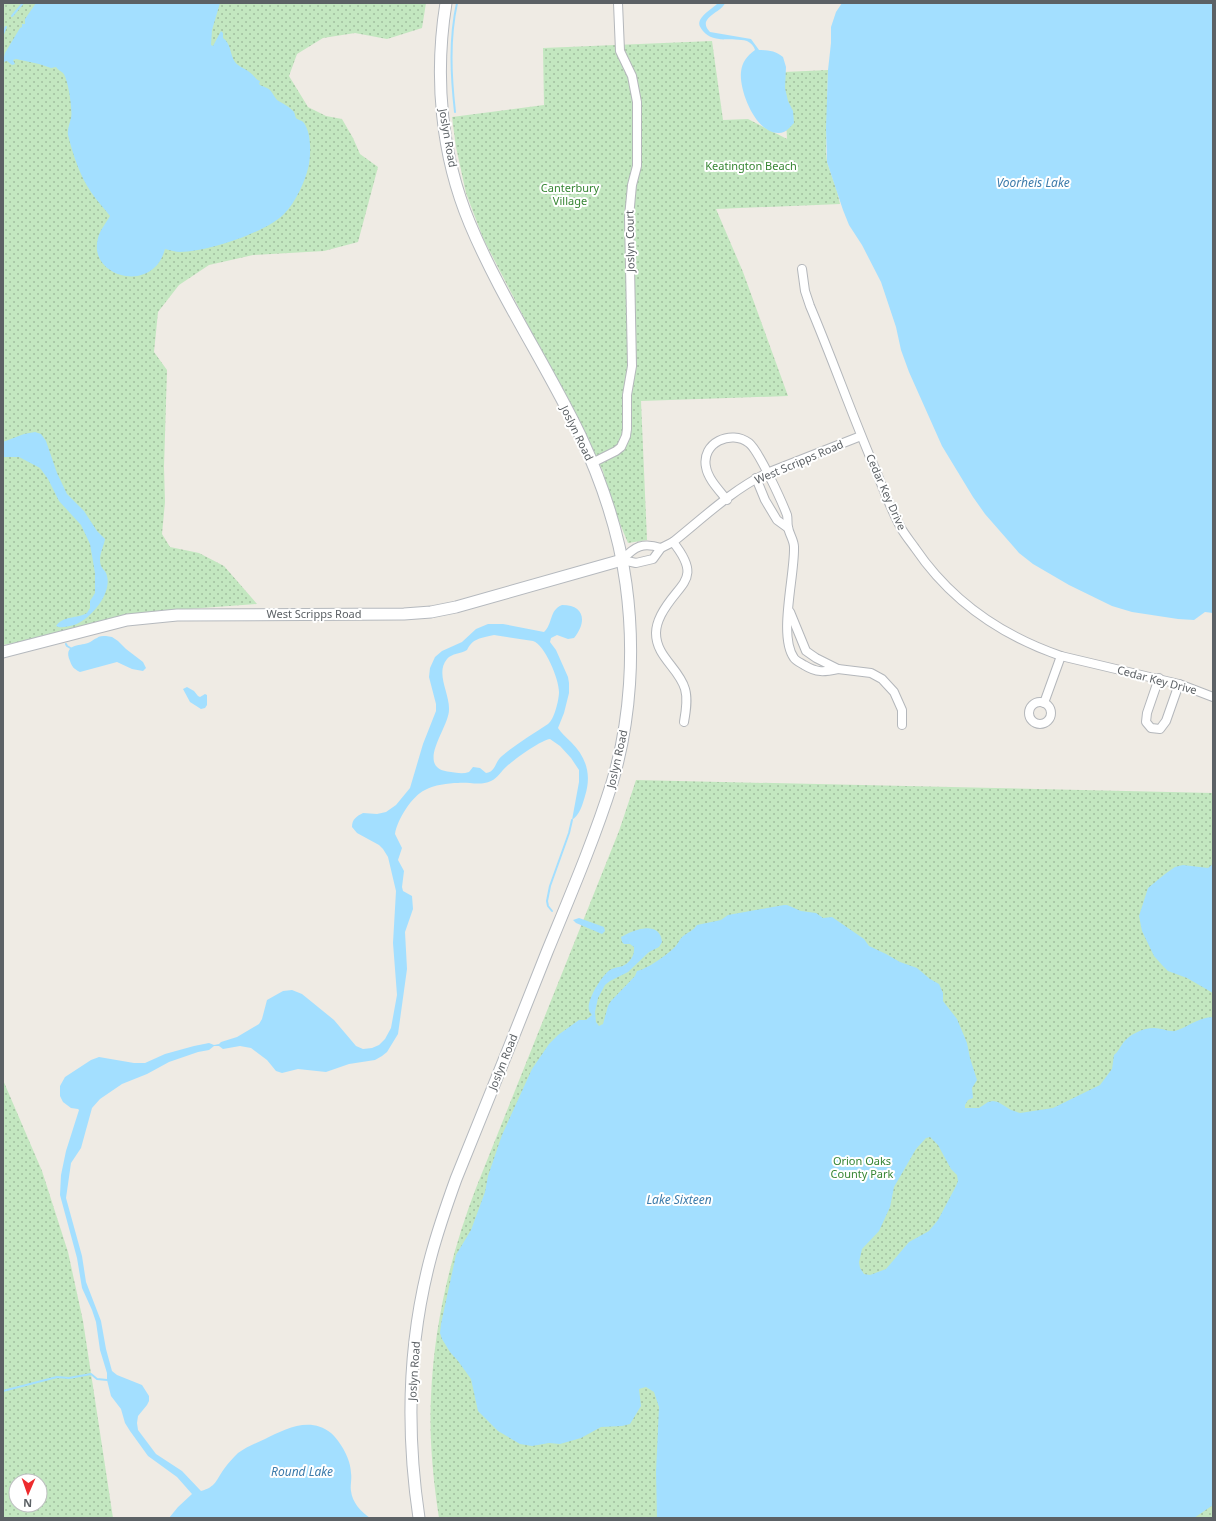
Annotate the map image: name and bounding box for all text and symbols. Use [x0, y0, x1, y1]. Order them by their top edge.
street label: Joslyn Road [436, 106, 461, 168]
park label: Keatington Beach [705, 158, 797, 173]
water label: Voorheis Lake [996, 174, 1070, 191]
park label: Canterbury Village [541, 180, 600, 208]
street label: Joslyn Court [621, 210, 638, 273]
street label: Joslyn Road [557, 402, 597, 463]
street label: West Scripps Road [752, 436, 846, 487]
street label: Cedar Key Drive [863, 451, 910, 532]
street label: West Scripps Road [266, 606, 362, 621]
street label: Cedar Key Drive [1116, 662, 1199, 697]
street label: Joslyn Road [602, 728, 631, 791]
street label: Joslyn Road [484, 1031, 521, 1093]
park label: Orion Oaks County Park [831, 1153, 894, 1181]
water label: Lake Sixteen [646, 1191, 712, 1208]
street label: Joslyn Road [404, 1341, 423, 1402]
water label: Round Lake [271, 1463, 333, 1480]
north arrow [8, 1473, 48, 1513]
text: N [23, 1496, 32, 1511]

